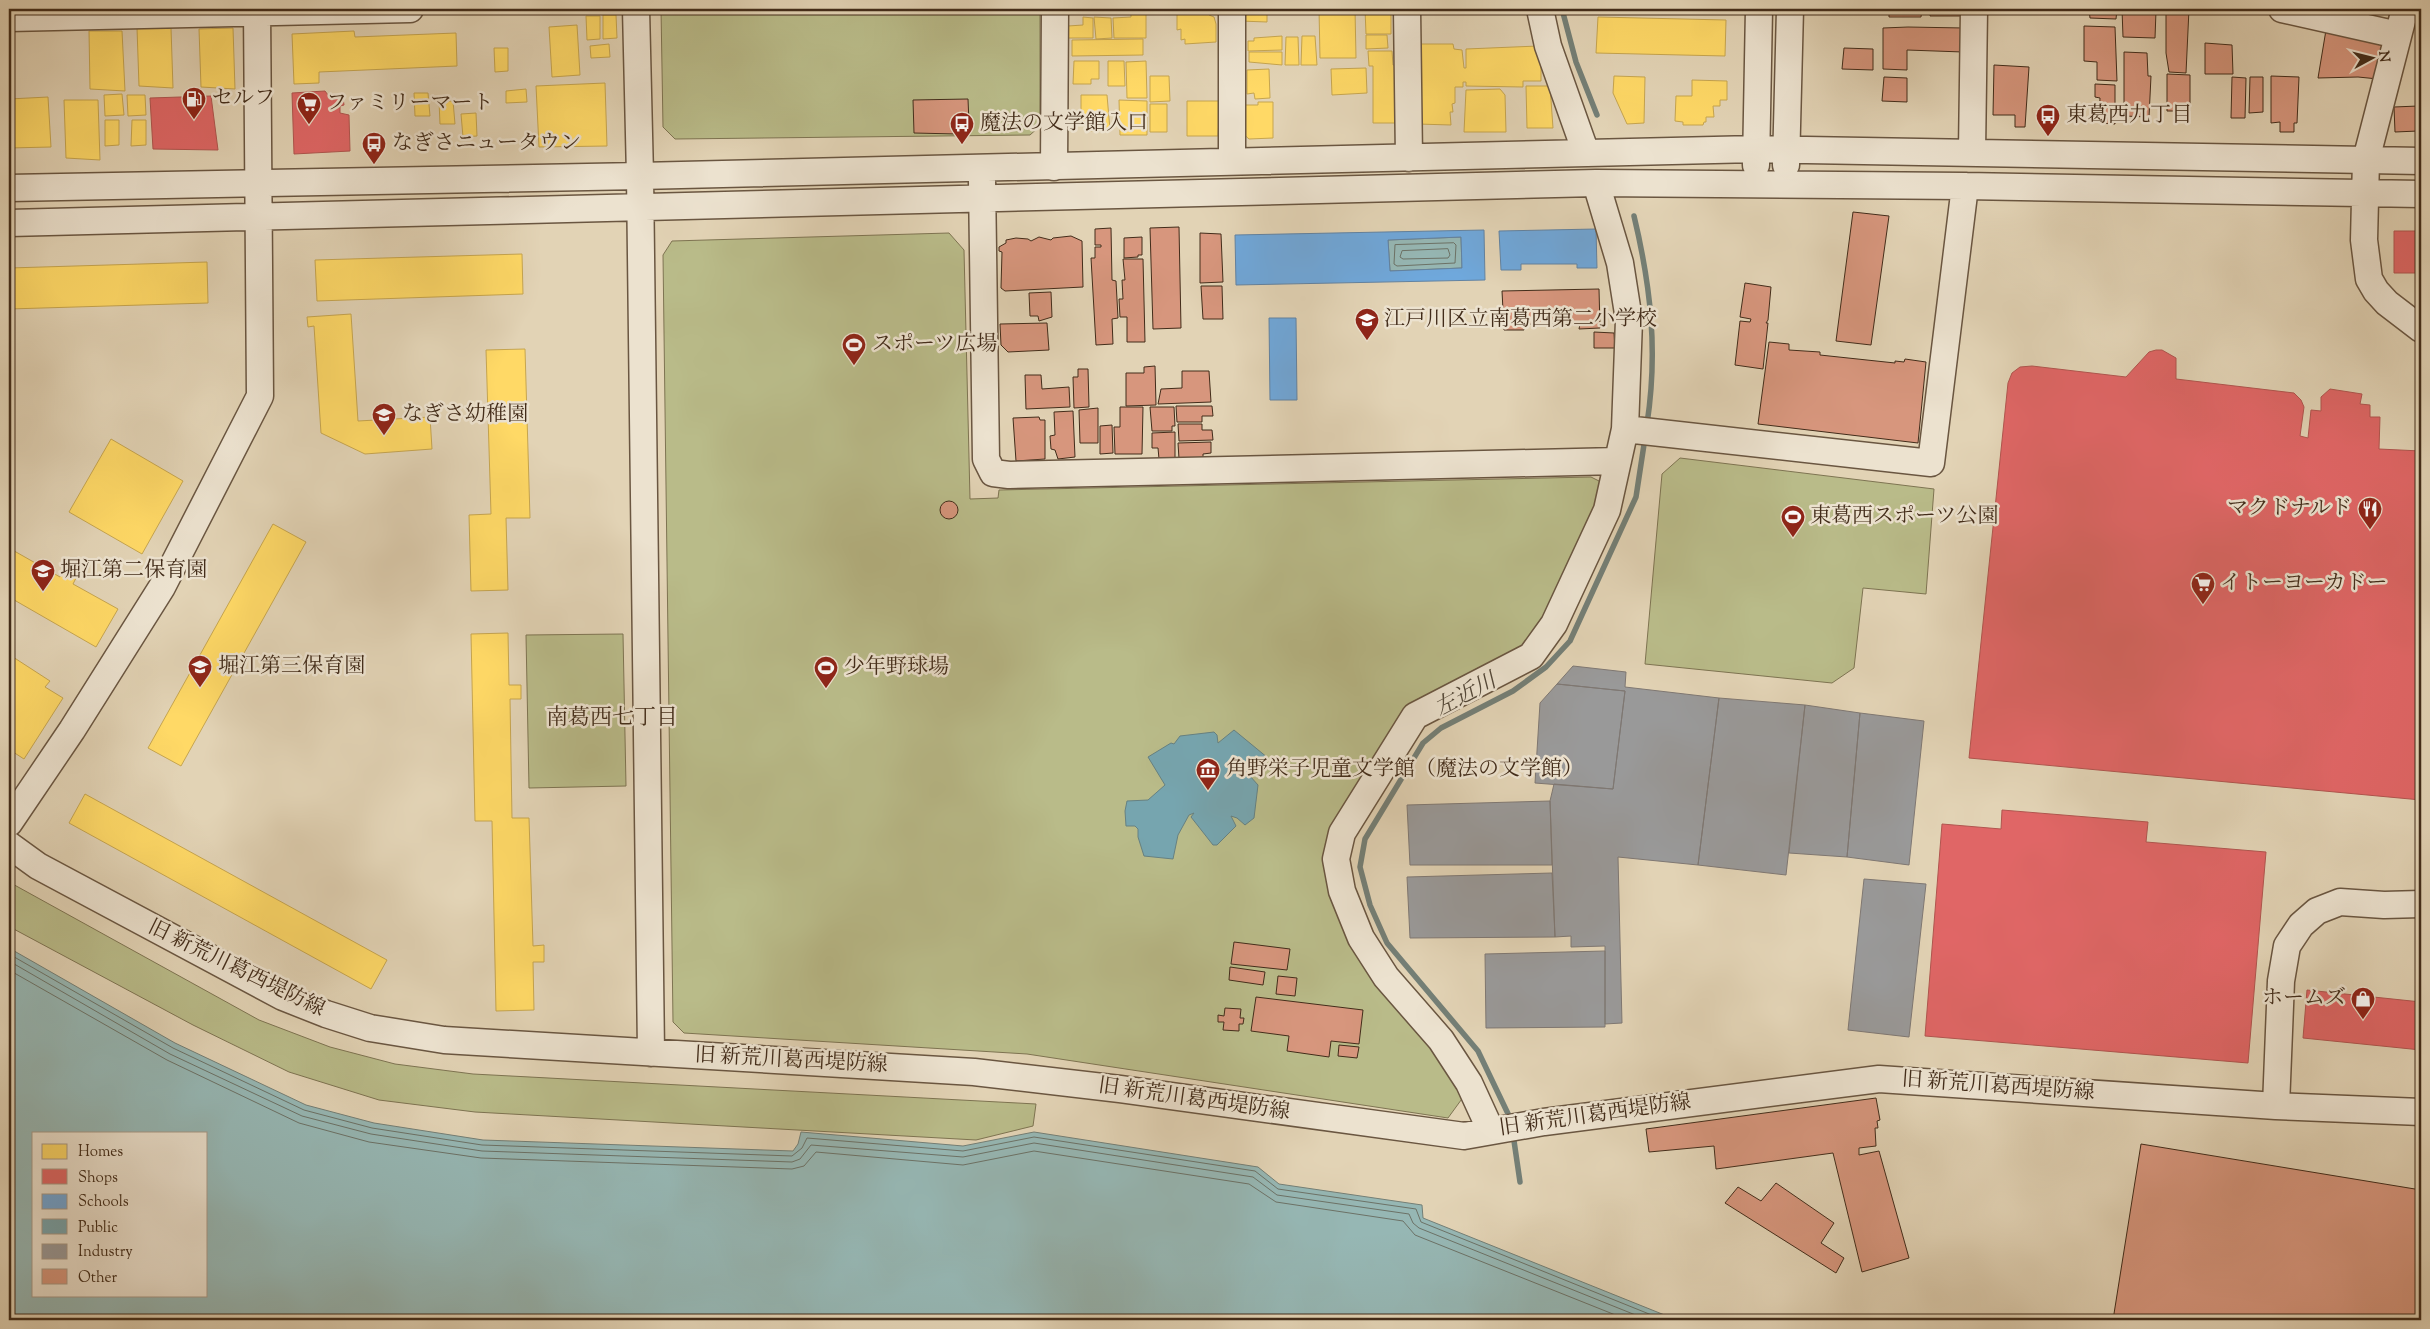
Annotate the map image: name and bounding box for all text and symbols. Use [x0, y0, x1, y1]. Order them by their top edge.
north arrow [2348, 32, 2398, 82]
text: N [2372, 50, 2394, 63]
place label: セルフ [212, 84, 275, 114]
fuel station icon: セルフ [181, 86, 207, 120]
place label: ファミリーマート [326, 89, 494, 119]
supermarket icon: ファミリーマート [296, 91, 322, 125]
place label: 東葛西九丁目 [2066, 101, 2192, 131]
bus stop icon: 東葛西九丁目 [2035, 103, 2061, 137]
place label: 魔法の文学館入口 [980, 109, 1148, 139]
bus stop icon: 魔法の文学館入口 [949, 111, 975, 145]
place label: なぎさニュータウン [392, 129, 581, 159]
bus stop icon: なぎさニュータウン [361, 131, 387, 165]
place label: 江戸川区立南葛西第二小学校 [1384, 305, 1657, 335]
school or university icon: 江戸川区立南葛西第二小学校 [1354, 307, 1380, 341]
place label: スポーツ広場 [872, 330, 997, 360]
sports icon: スポーツ広場 [841, 332, 867, 366]
place label: なぎさ幼稚園 [402, 400, 528, 430]
school or university icon: なぎさ幼稚園 [371, 402, 397, 436]
place label: マクドナルド [2227, 494, 2352, 524]
restaurant icon: マクドナルド [2357, 496, 2383, 530]
place label: 東葛西スポーツ公園 [1810, 502, 1998, 532]
sports icon: 東葛西スポーツ公園 [1780, 504, 1806, 538]
place label: 堀江第二保育園 [60, 556, 207, 586]
school or university icon: 堀江第二保育園 [30, 558, 56, 592]
place label: イトーヨーカドー [2220, 569, 2388, 599]
supermarket icon: イトーヨーカドー [2190, 571, 2216, 605]
place label: 堀江第三保育園 [218, 652, 365, 682]
place label: 少年野球場 [844, 653, 949, 683]
school or university icon: 堀江第三保育園 [187, 654, 213, 688]
sports icon: 少年野球場 [813, 655, 839, 689]
water label: 左近川 [1429, 665, 1504, 726]
district label: 南葛西七丁目 [546, 703, 678, 735]
place label: 角野栄子児童文学館（魔法の文学館） [1226, 755, 1583, 785]
museum icon: 角野栄子児童文学館（魔法の文学館） [1195, 757, 1221, 791]
street label: 旧 新荒川葛西堤防線 [142, 913, 330, 1025]
place label: ホームズ [2262, 984, 2346, 1014]
shop icon: ホームズ [2350, 986, 2376, 1020]
street label: 旧 新荒川葛西堤防線 [694, 1041, 888, 1081]
street label: 旧 新荒川葛西堤防線 [1900, 1065, 2096, 1109]
street label: 旧 新荒川葛西堤防線 [1096, 1072, 1292, 1128]
street label: 旧 新荒川葛西堤防線 [1497, 1088, 1693, 1144]
legend [32, 1132, 208, 1296]
text: Homes [78, 1142, 123, 1163]
text: Shops [78, 1168, 118, 1189]
text: Schools [78, 1192, 129, 1213]
text: Public [78, 1218, 118, 1239]
text: Industry [78, 1242, 133, 1263]
text: Other [78, 1268, 118, 1289]

